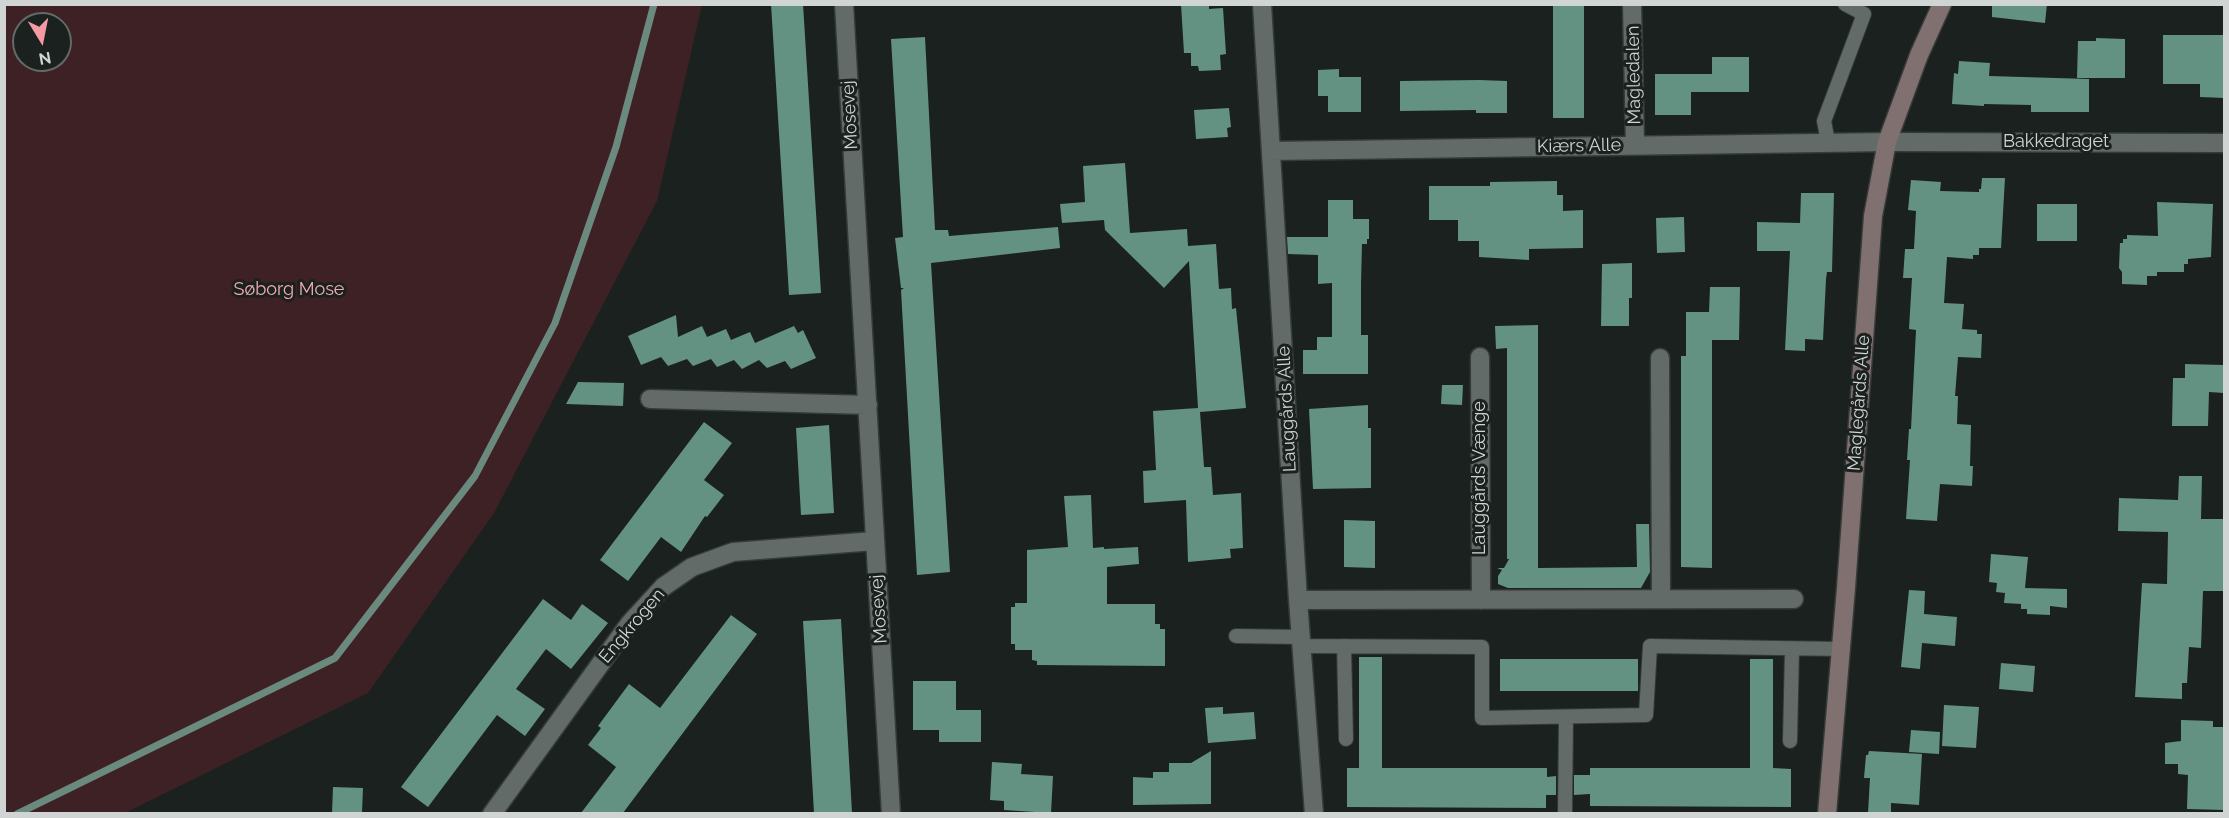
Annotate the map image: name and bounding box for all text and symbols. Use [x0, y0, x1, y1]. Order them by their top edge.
north arrow [12, 12, 72, 72]
street label: Magledalen [1622, 25, 1646, 125]
text: N [37, 48, 53, 69]
street label: Mosevej [837, 80, 863, 150]
street label: Bakkedraget [2003, 131, 2109, 153]
street label: Kiærs Alle [1537, 134, 1621, 158]
park label: Søborg Mose [234, 279, 344, 301]
street label: Maglegårds Alle [1843, 334, 1875, 472]
street label: Lauggårds Alle [1273, 345, 1301, 473]
street label: Lauggårds Vænge [1469, 401, 1491, 555]
street label: Mosevej [866, 574, 892, 644]
street label: Engkrogen [594, 584, 670, 668]

